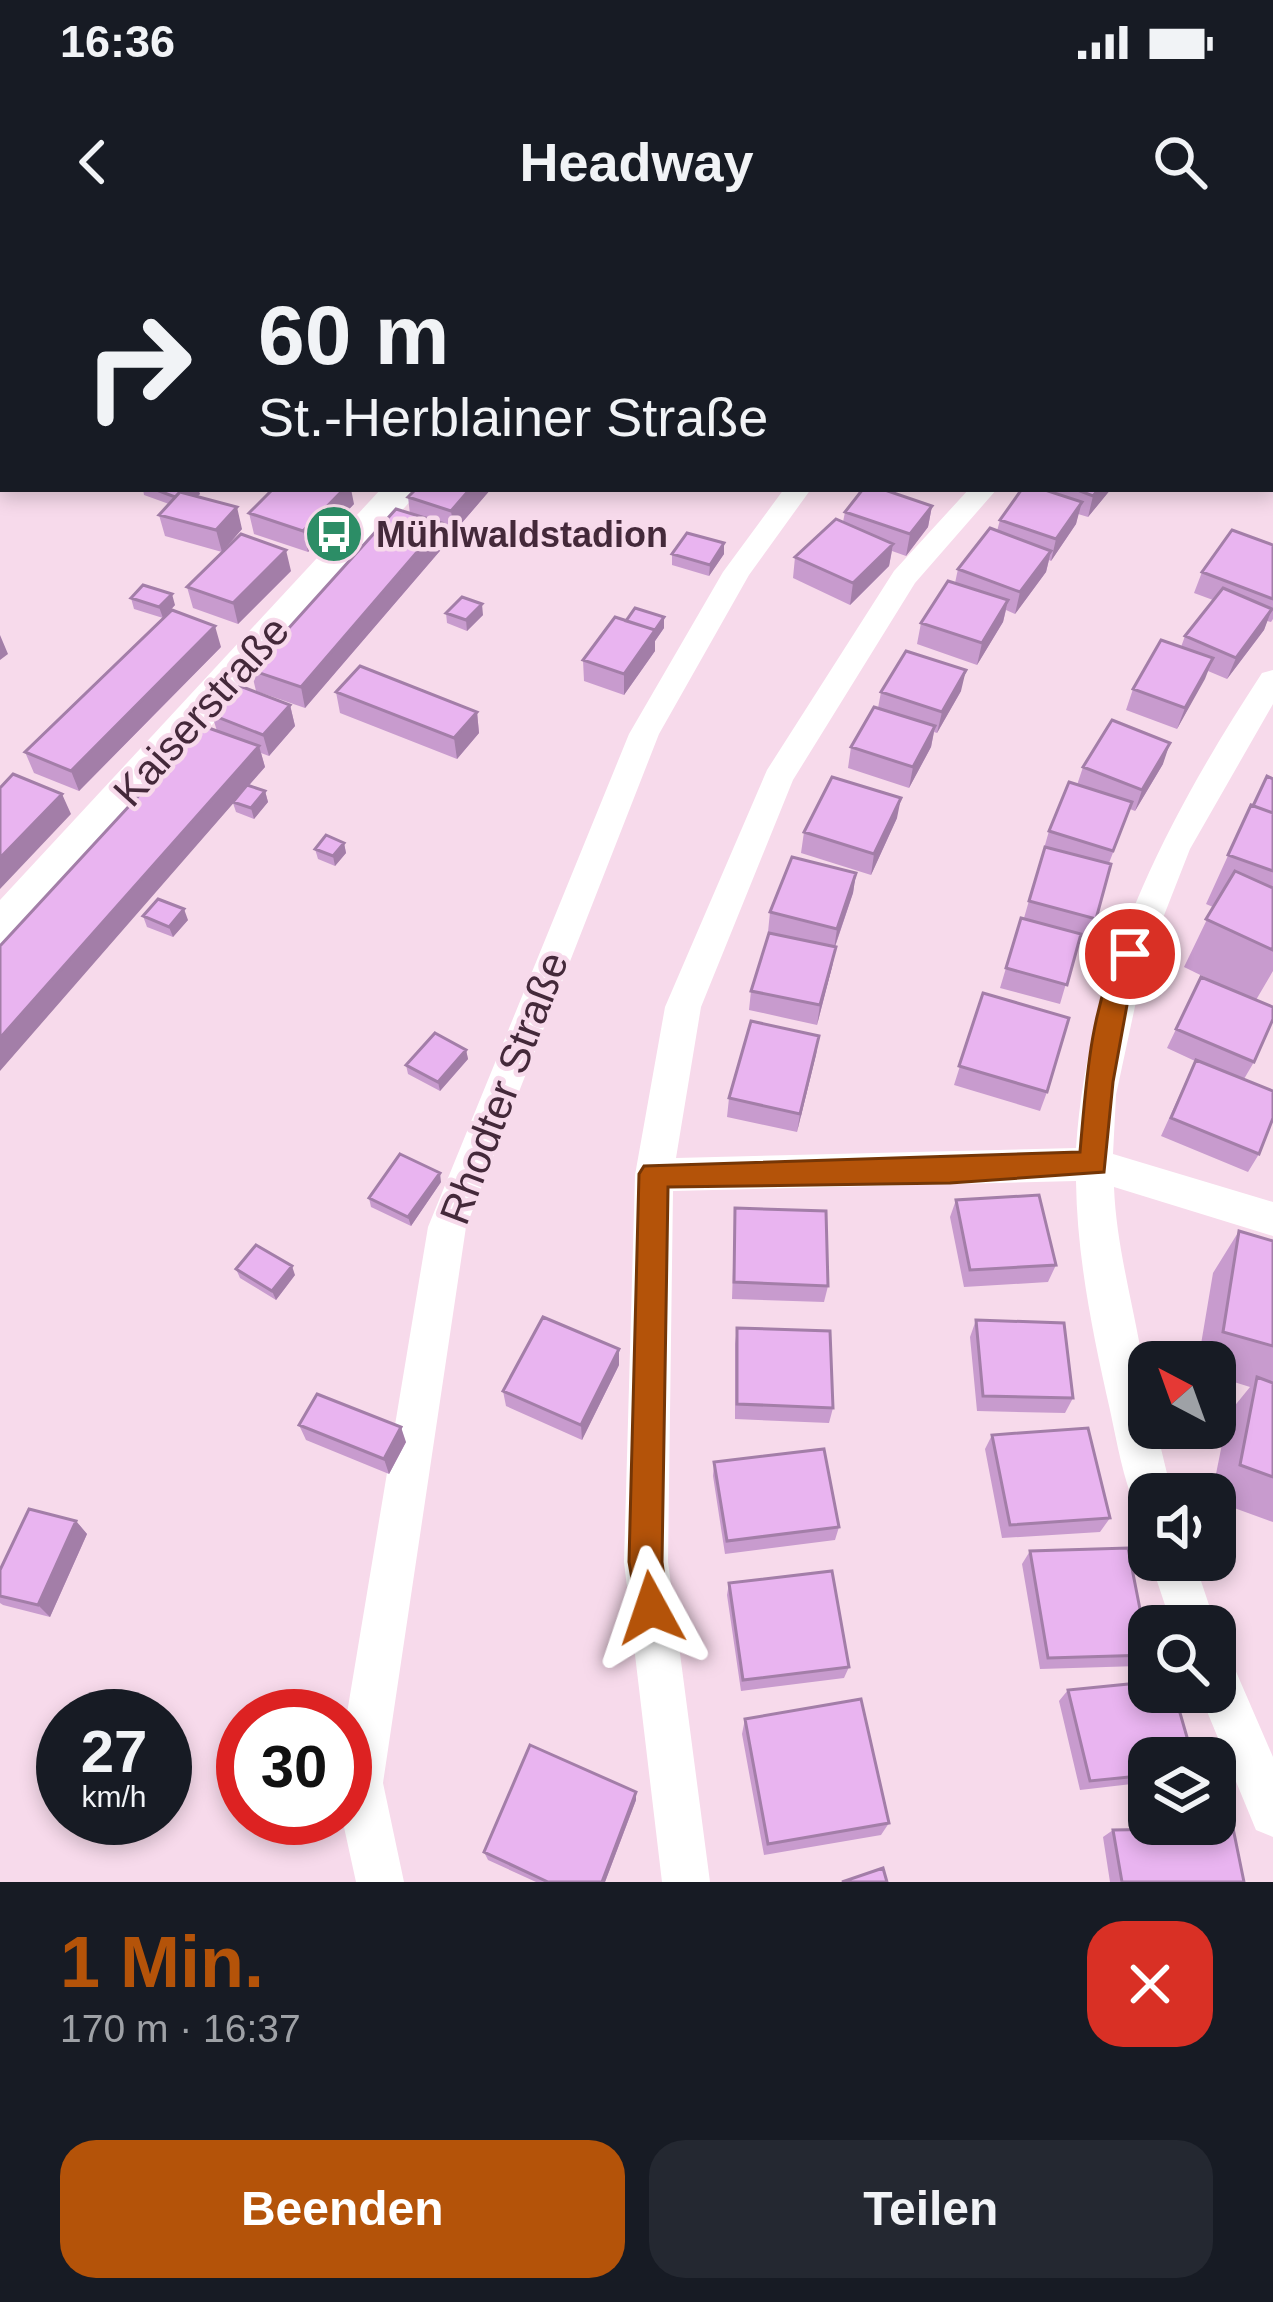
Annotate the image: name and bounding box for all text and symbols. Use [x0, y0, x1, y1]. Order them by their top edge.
text: 16:36 [60, 16, 175, 67]
icon: back [60, 129, 126, 195]
icon: search [1147, 129, 1213, 195]
text: Headway [519, 132, 754, 192]
icon: right [60, 288, 216, 444]
text: 60 m [258, 288, 449, 382]
text: St.-Herblainer Straße [258, 387, 768, 447]
bus stop icon: Mühlwaldstadion [303, 503, 365, 565]
place label: Mühlwaldstadion [376, 514, 668, 555]
street label: Kaiserstraße [104, 607, 298, 815]
pin [1079, 903, 1181, 1005]
icon: arrive [1097, 921, 1163, 987]
street label: Rhodter Straße [431, 946, 577, 1230]
north arrow [1128, 1341, 1236, 1449]
map controls [1128, 1341, 1236, 1845]
button: sound [1128, 1473, 1236, 1581]
position arrow [588, 1545, 714, 1671]
button: search [1128, 1605, 1236, 1713]
speed limit sign: 30 [216, 1689, 372, 1845]
text: 27 [81, 1718, 147, 1785]
button: layers [1128, 1737, 1236, 1845]
text: km/h [81, 1780, 147, 1813]
button: close [1087, 1921, 1213, 2047]
text: 1 Min. [60, 1922, 264, 2002]
text: 170 m · 16:37 [60, 2007, 301, 2050]
button: Beenden [60, 2140, 625, 2278]
button: Teilen [649, 2140, 1213, 2278]

